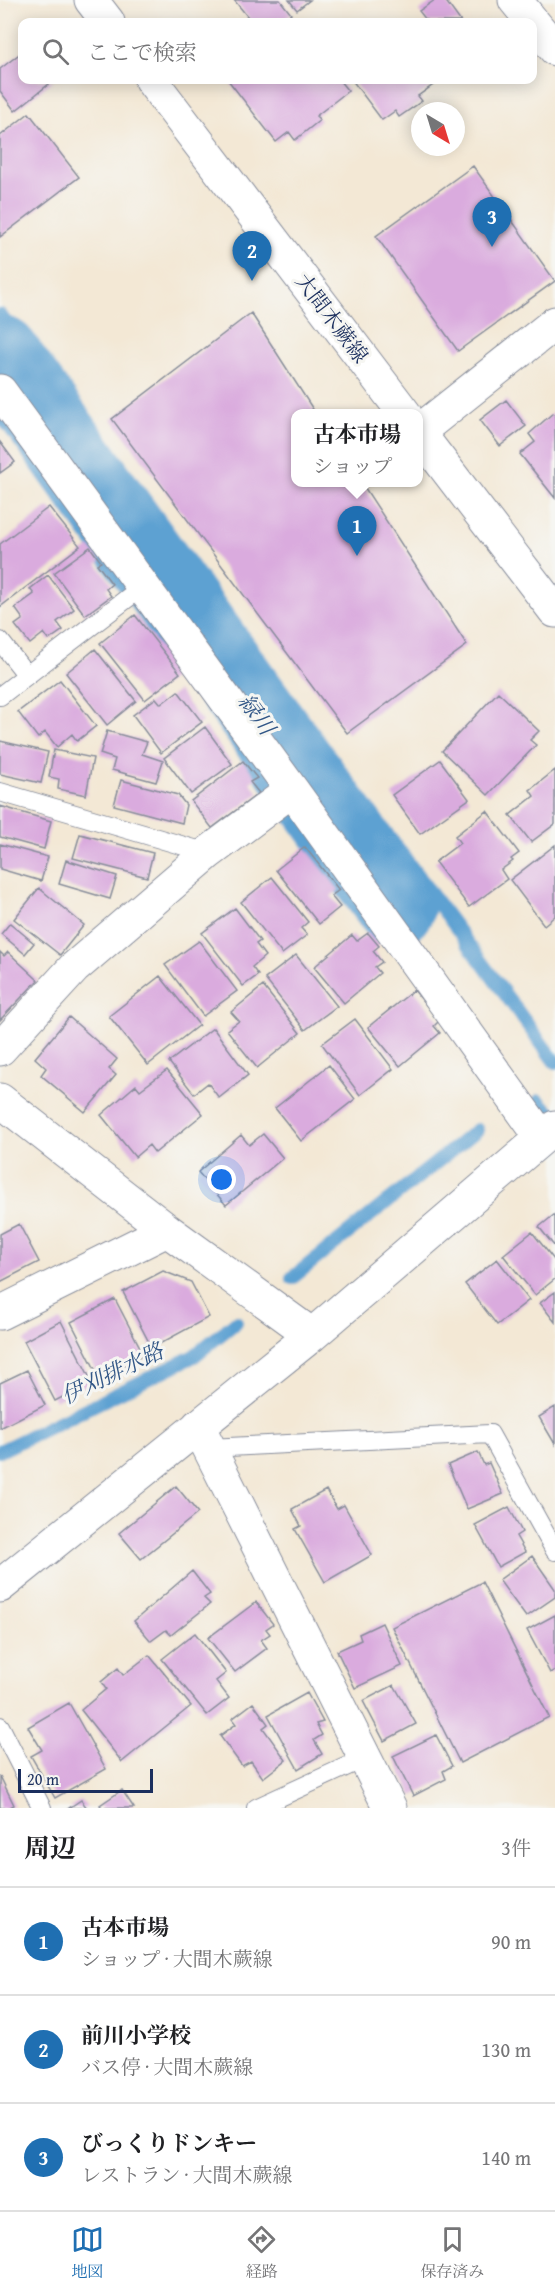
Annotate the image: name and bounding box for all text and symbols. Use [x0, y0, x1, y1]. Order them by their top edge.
search box [18, 18, 537, 84]
icon: search [39, 35, 72, 68]
text: ここで検索 [87, 36, 197, 68]
north arrow [411, 102, 465, 156]
pin: 3 [472, 198, 512, 247]
pin: 2 [232, 232, 272, 281]
street label: 大間木蕨線 [288, 267, 376, 369]
popup [291, 409, 423, 487]
text: 古本市場 [313, 418, 401, 450]
text: ショップ [313, 451, 393, 480]
pin: 1 [338, 506, 376, 556]
water label: 緑川 [231, 687, 284, 743]
your location [207, 1165, 236, 1194]
water label: 伊刈排水路 [56, 1334, 170, 1411]
scale bar [18, 1766, 153, 1794]
text: 20 m [27, 1767, 59, 1791]
text: 周辺 [24, 1828, 76, 1867]
text: 3件 [501, 1833, 531, 1862]
text: 古本市場 [81, 1911, 169, 1943]
text: 1 [38, 1927, 49, 1956]
text: 90 m [491, 1927, 531, 1956]
text: ショップ · 大間木蕨線 [81, 1944, 273, 1973]
text: 前川小学校 [81, 2019, 191, 2051]
text: 2 [38, 2035, 49, 2064]
text: 130 m [481, 2035, 531, 2064]
text: バス停 · 大間木蕨線 [81, 2052, 253, 2081]
text: びっくりドンキー [81, 2127, 257, 2159]
text: 3 [38, 2143, 49, 2172]
text: 140 m [481, 2143, 531, 2172]
text: レストラン · 大間木蕨線 [81, 2160, 293, 2189]
tab: 地図 [71, 2223, 104, 2283]
tab: 経路 [245, 2223, 278, 2283]
tab: 保存済み [420, 2223, 484, 2283]

